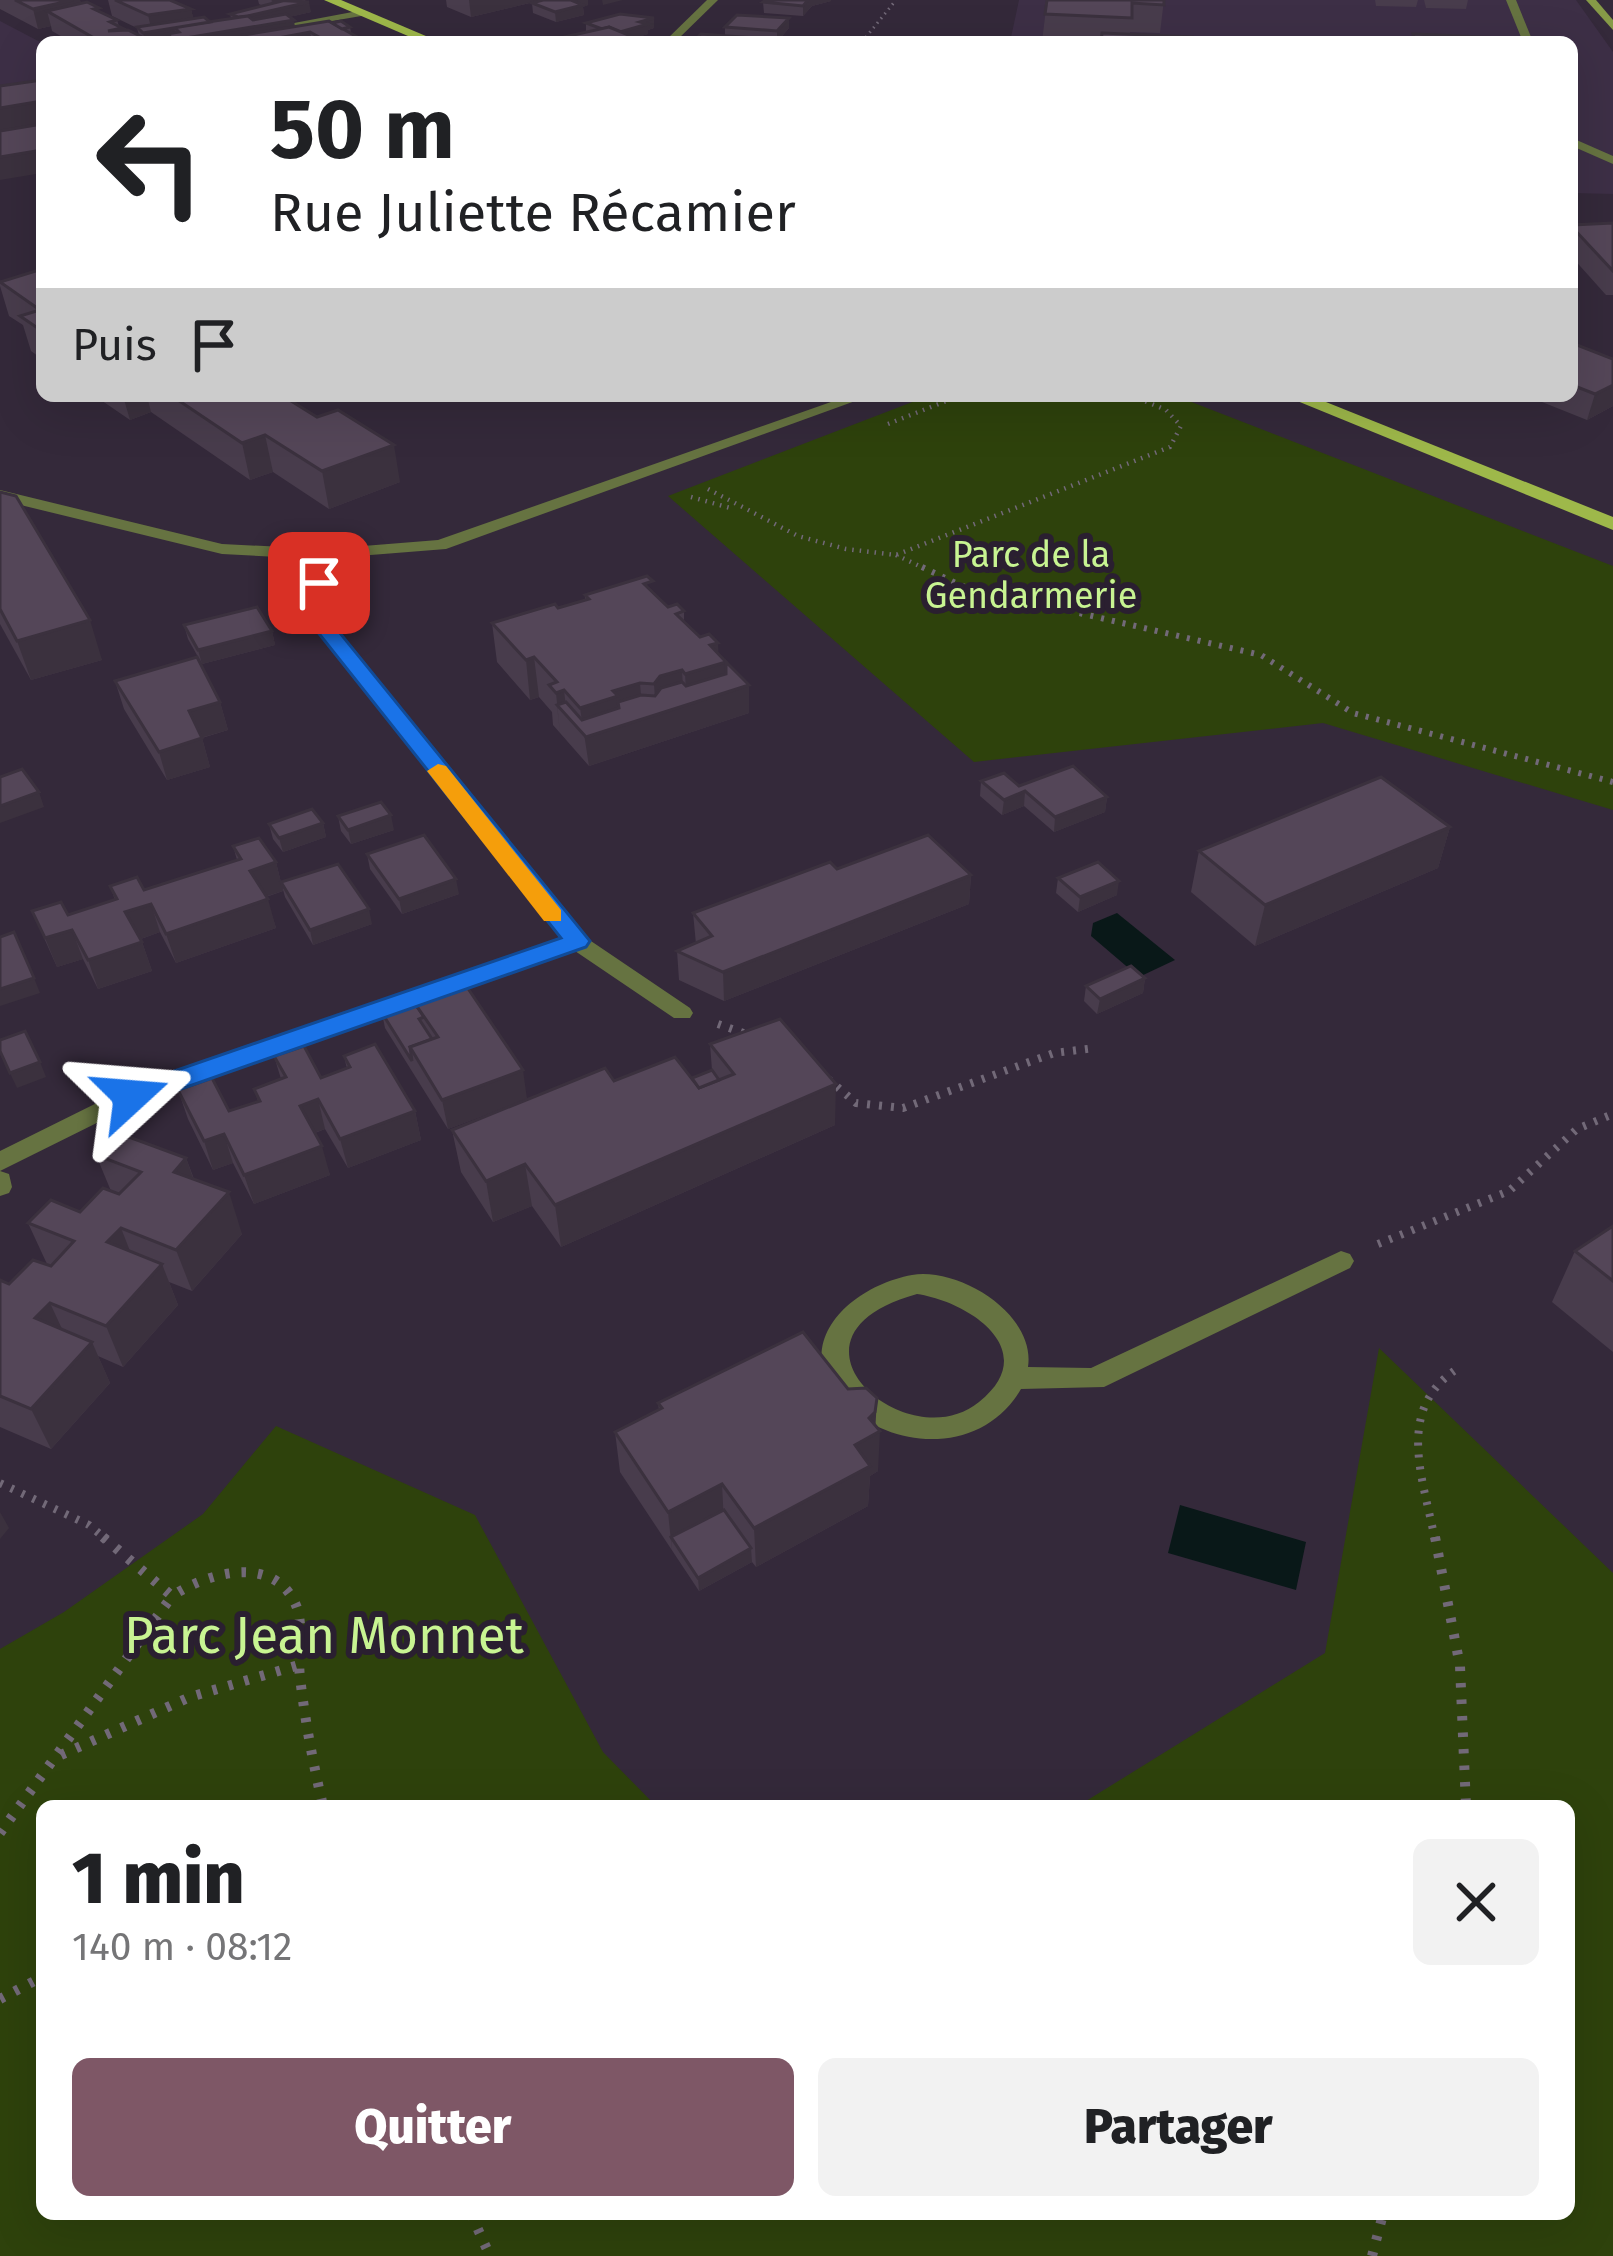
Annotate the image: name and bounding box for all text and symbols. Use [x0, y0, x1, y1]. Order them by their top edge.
text: 50 m [270, 79, 455, 180]
icon: left [72, 84, 228, 240]
text: Rue Juliette Récamier [270, 181, 796, 245]
icon: arrive [181, 312, 247, 378]
text: Puis [72, 318, 157, 372]
pin [268, 532, 370, 634]
park label: Parc de la Gendarmerie [925, 533, 1137, 618]
icon: arrive [286, 550, 352, 616]
position arrow [68, 1033, 194, 1159]
park label: Parc Jean Monnet [124, 1605, 525, 1667]
text: 1 min [72, 1836, 245, 1922]
button: close [1413, 1839, 1539, 1965]
text: 140 m · 08:12 [72, 1924, 292, 1970]
button: Quitter [72, 2058, 794, 2196]
button: Partager [818, 2058, 1539, 2196]

